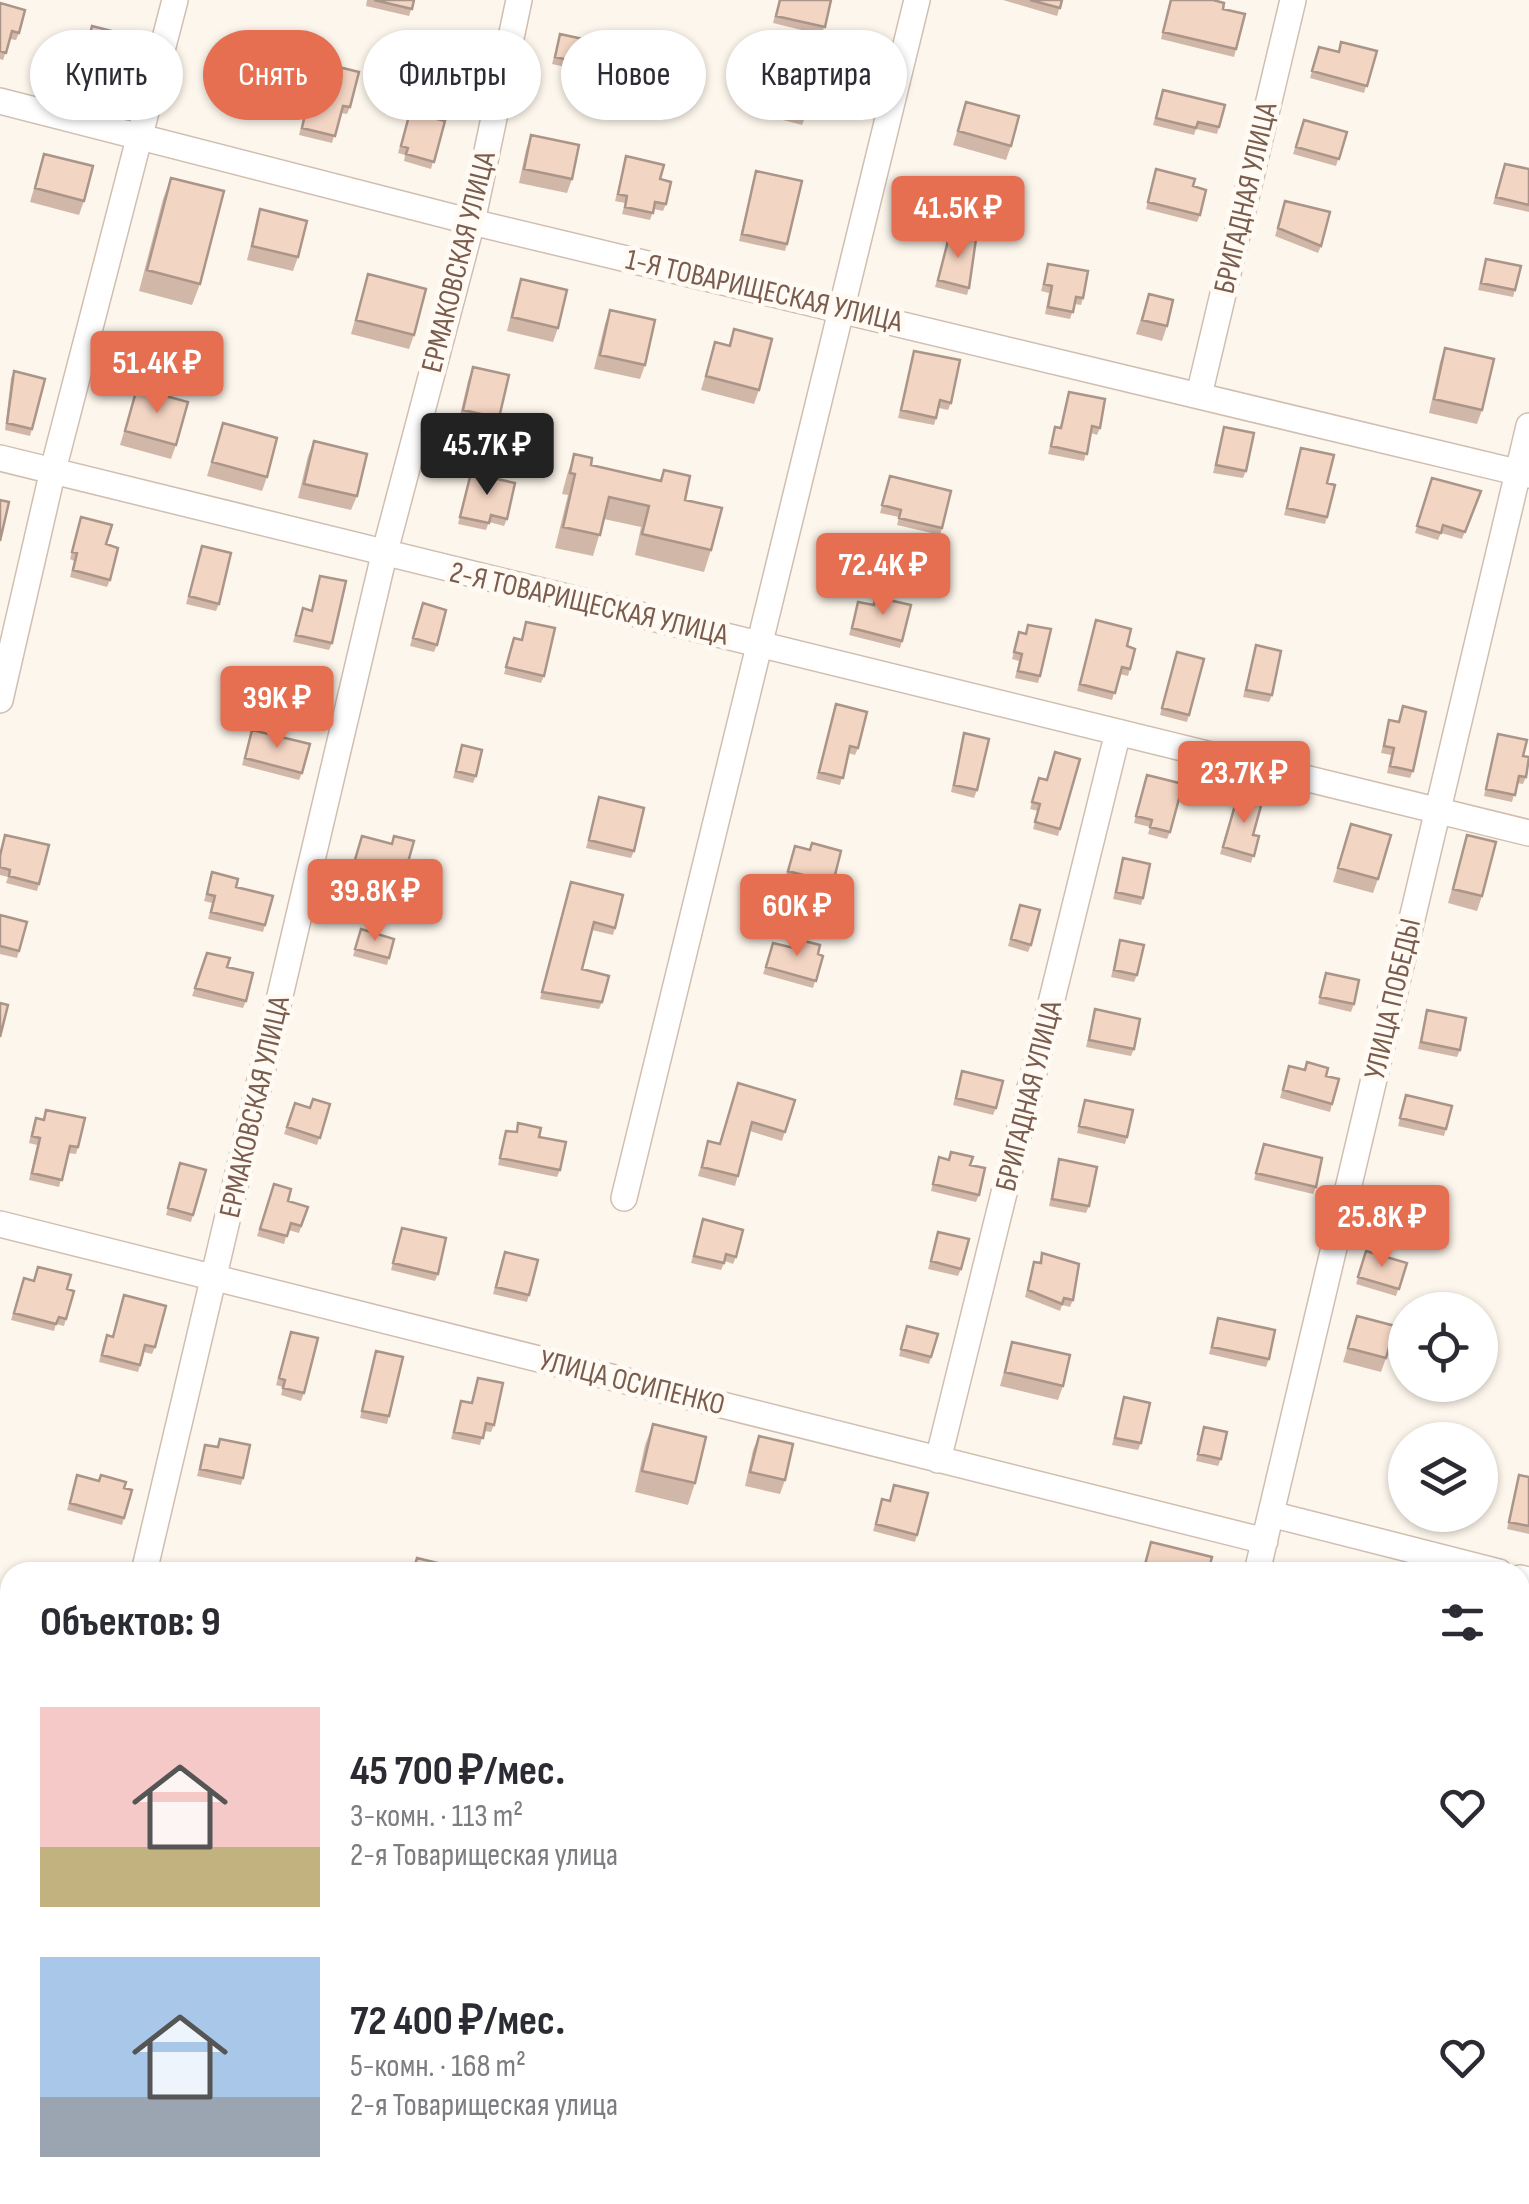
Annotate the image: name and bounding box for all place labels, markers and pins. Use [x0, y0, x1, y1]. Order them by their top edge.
pin: 41.5K ₽ [866, 176, 1050, 261]
pin: 51.4K ₽ [65, 331, 249, 416]
pin: 45.7K ₽ [395, 413, 579, 498]
pin: 72.4K ₽ [791, 533, 975, 618]
pin: 39K ₽ [207, 666, 347, 751]
pin: 23.7K ₽ [1152, 741, 1336, 826]
pin: 39.8K ₽ [283, 859, 467, 944]
pin: 60K ₽ [727, 874, 867, 959]
pin: 25.8K ₽ [1290, 1185, 1474, 1270]

